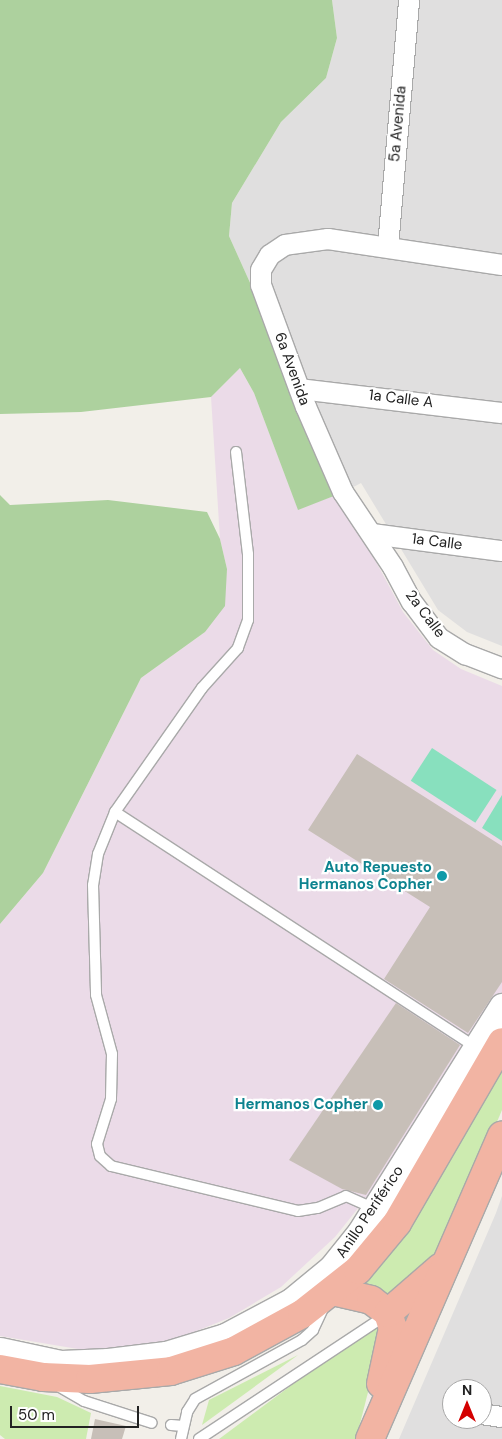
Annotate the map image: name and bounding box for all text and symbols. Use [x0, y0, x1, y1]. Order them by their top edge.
street label: 5a Avenida [386, 85, 410, 163]
street label: 6a Avenida [270, 330, 314, 408]
street label: 1a Calle A [368, 386, 434, 412]
street label: 1a Calle [411, 530, 463, 554]
street label: 2a Calle [401, 587, 449, 641]
place label: Auto Repuesto Hermanos Copher [299, 858, 432, 893]
marker: Auto Repuesto Hermanos Copher [436, 870, 448, 882]
place label: Hermanos Copher [235, 1096, 368, 1114]
marker: Hermanos Copher [372, 1099, 384, 1111]
street label: Anillo Periférico [332, 1162, 408, 1262]
north arrow [442, 1379, 492, 1429]
text: N [462, 1381, 472, 1399]
scale bar [12, 1396, 141, 1428]
text: 50 m [18, 1405, 55, 1425]

